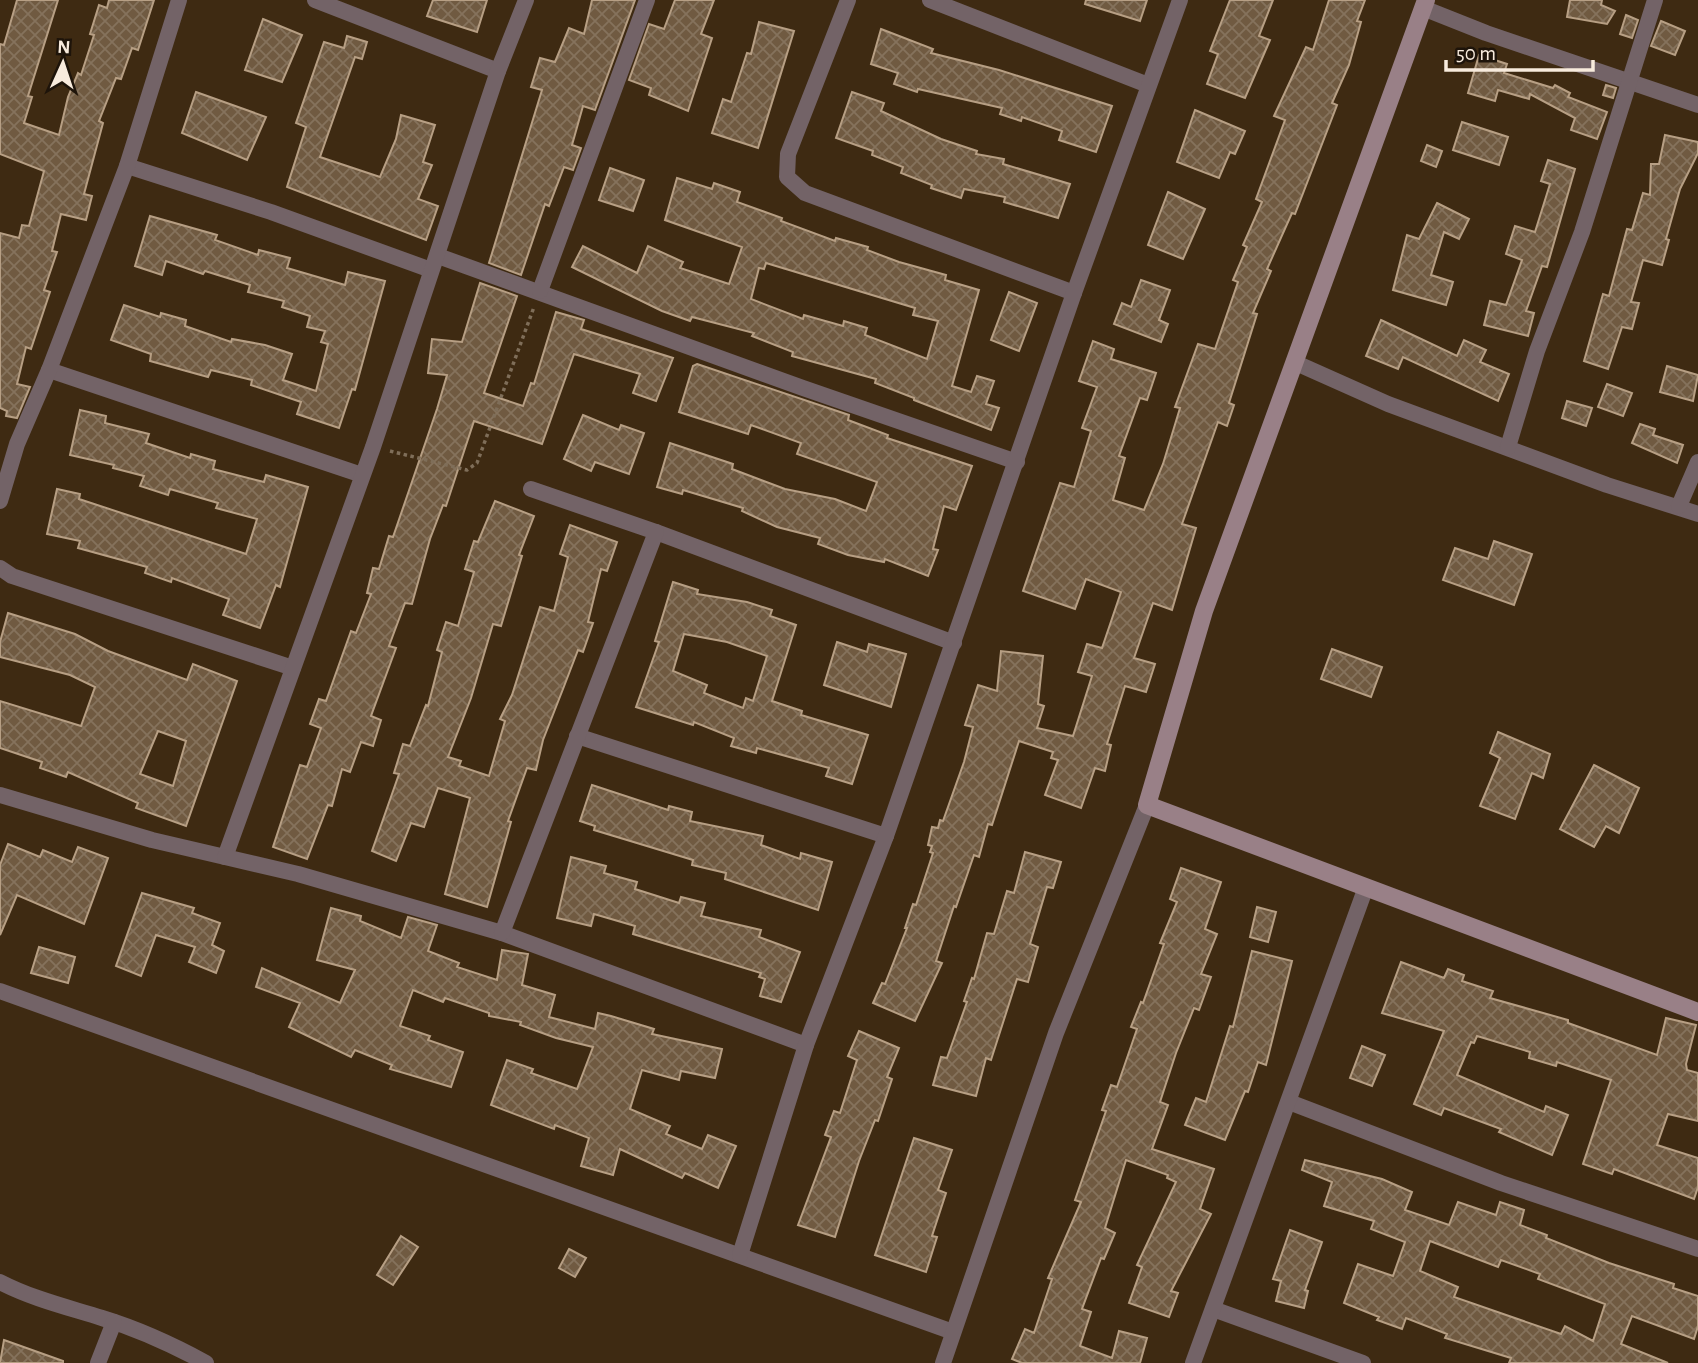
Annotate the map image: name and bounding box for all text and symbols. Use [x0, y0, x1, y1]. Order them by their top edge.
north arrow [28, 28, 98, 98]
scale bar [1446, 28, 1593, 72]
text: N [57, 38, 71, 57]
text: 50 m [1456, 43, 1496, 64]

